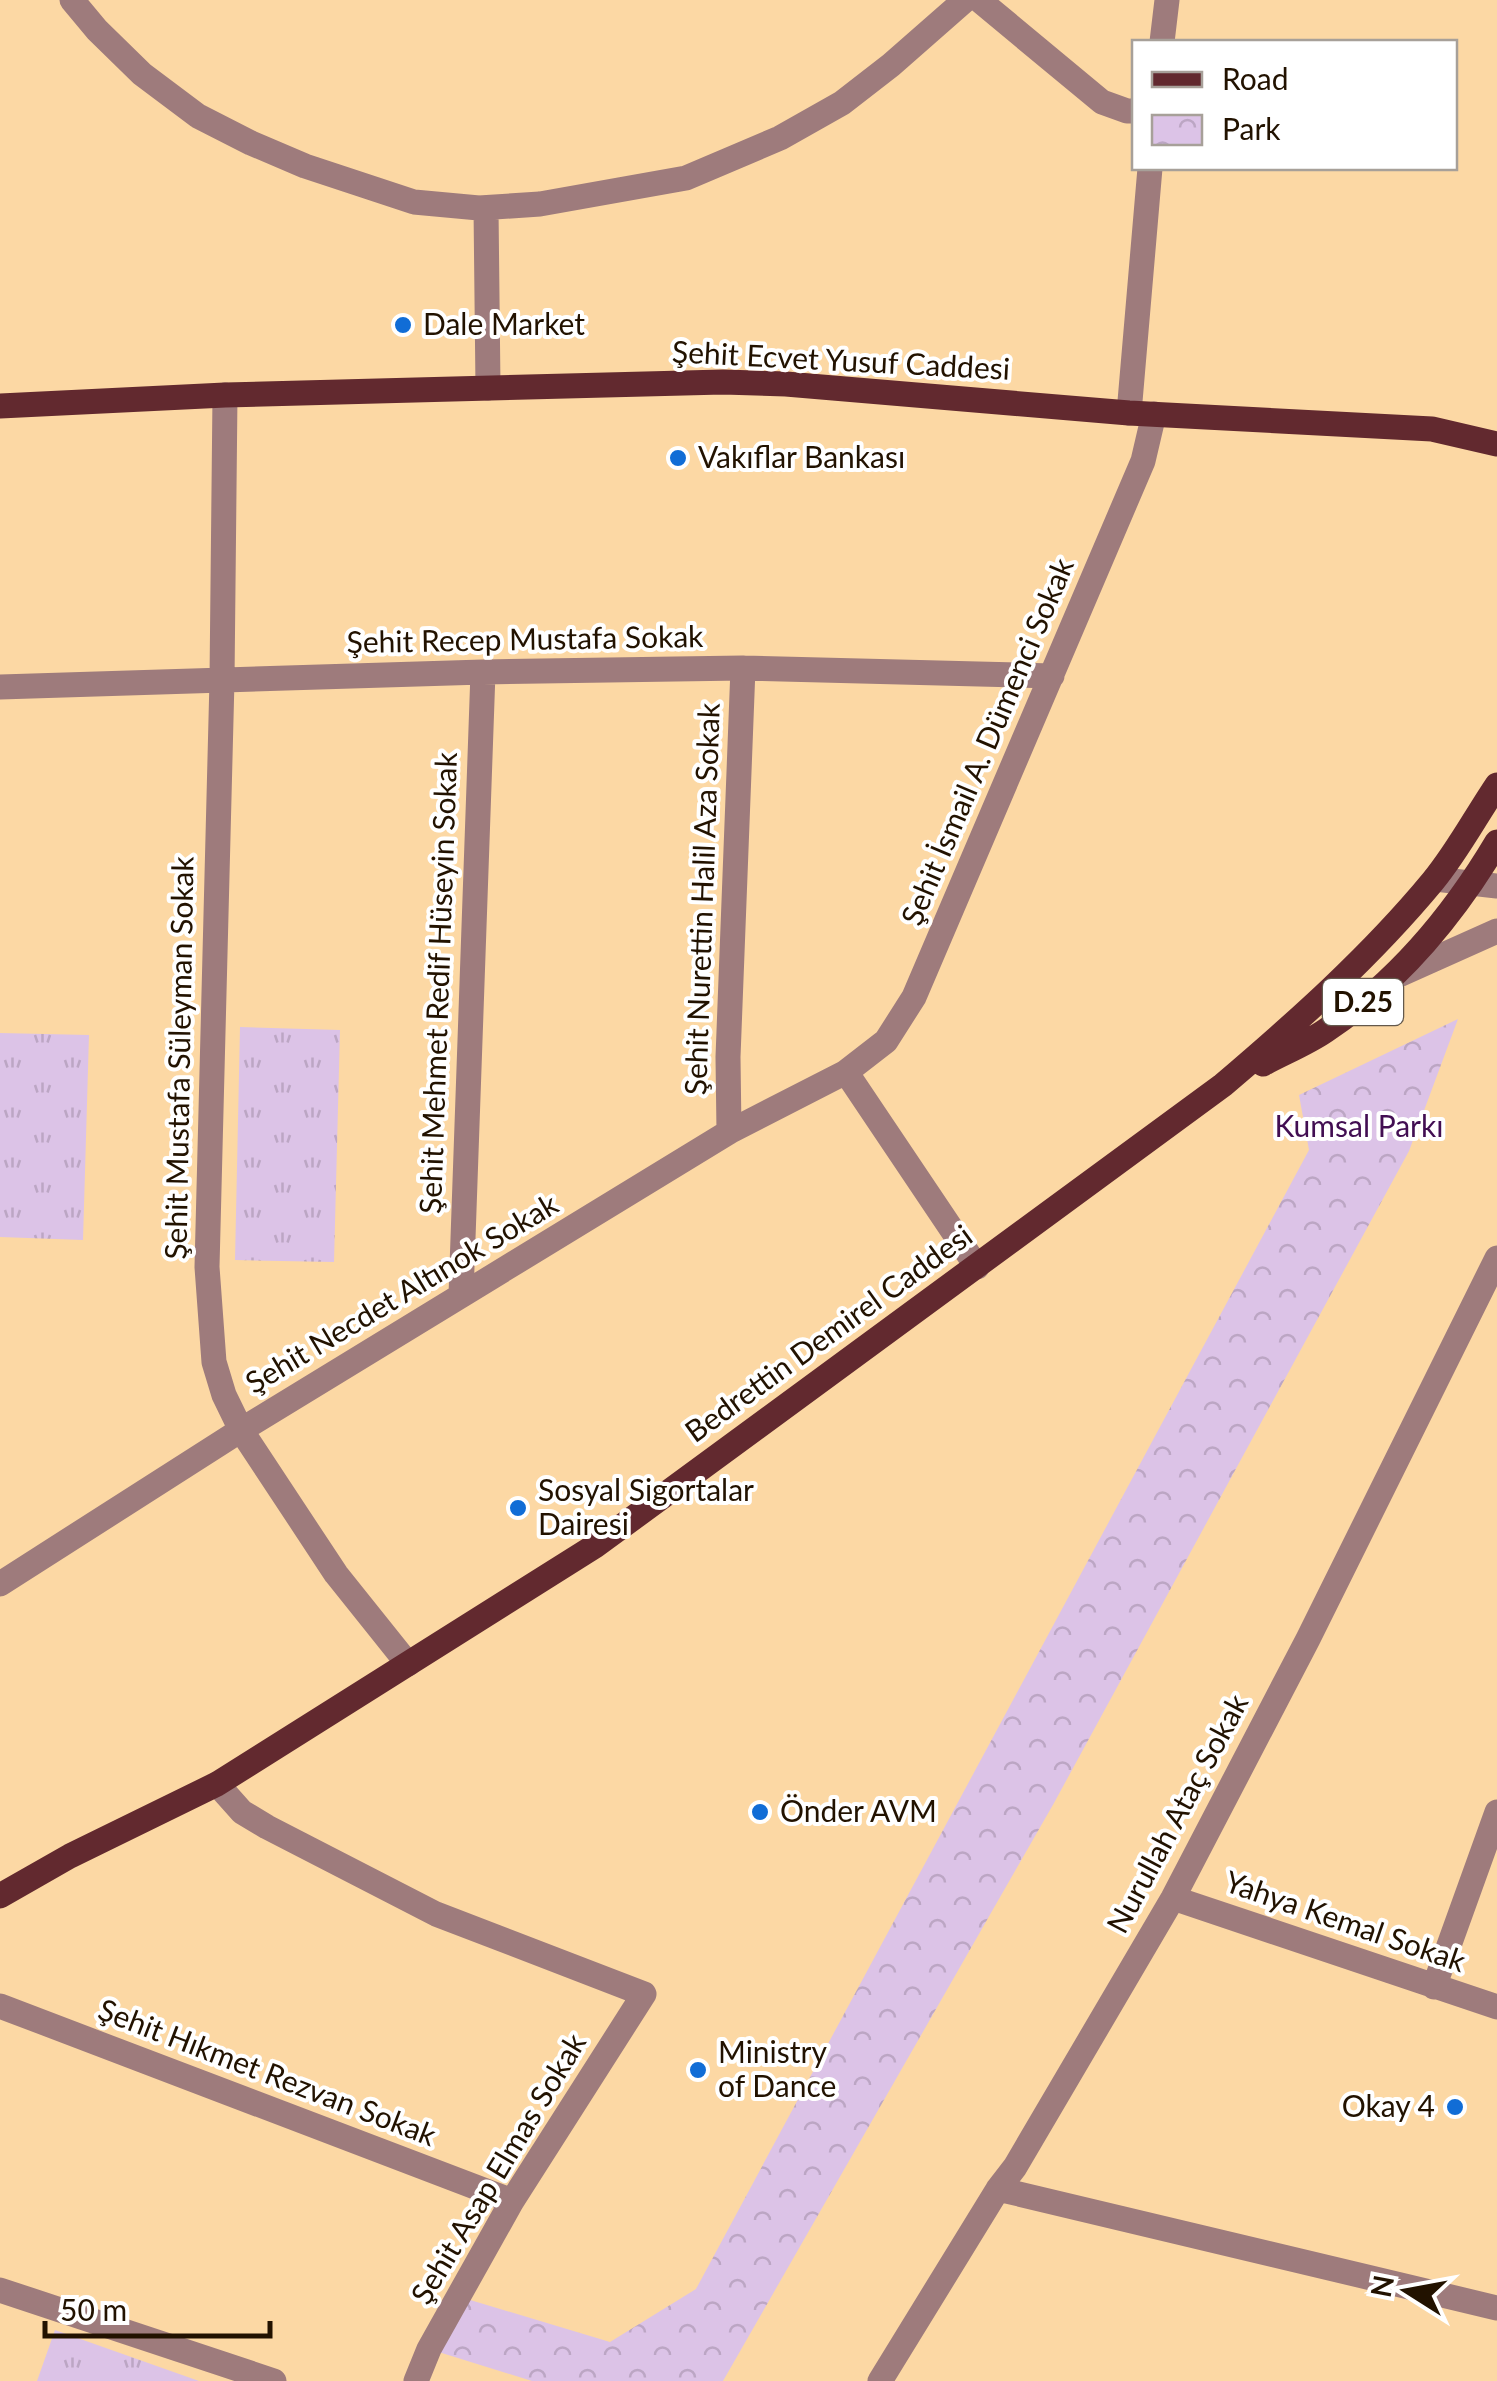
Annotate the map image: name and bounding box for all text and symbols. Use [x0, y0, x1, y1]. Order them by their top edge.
legend [1132, 40, 1457, 170]
text: Road [1222, 60, 1289, 96]
text: Park [1222, 110, 1281, 146]
place label: Dale Market [423, 305, 585, 341]
marker: Dale Market [392, 314, 414, 336]
street label: Şehit Ecvet Yusuf Caddesi [671, 332, 1011, 386]
place label: Vakıflar Bankası [698, 438, 905, 474]
marker: Vakıflar Bankası [667, 447, 689, 469]
street label: Şehit İsmail A. Dümenci Sokak [892, 552, 1080, 930]
street label: Şehit Recep Mustafa Sokak [346, 617, 704, 659]
street label: Şehit Nurettin Halil Aza Sokak [676, 701, 726, 1096]
street label: Şehit Mehmet Redif Hüseyin Sokak [411, 751, 463, 1214]
street label: Şehit Mustafa Süleyman Sokak [156, 855, 200, 1260]
road number: D.25 [1323, 979, 1403, 1025]
park label: Kumsal Parkı [1275, 1107, 1444, 1143]
street label: Şehit Necdet Altınok Sokak [238, 1184, 564, 1400]
street label: Bedrettin Demirel Caddesi [677, 1216, 978, 1449]
place label: Sosyal Sigortalar Dairesi [538, 1471, 754, 1541]
marker: Sosyal Sigortalar Dairesi [507, 1497, 529, 1519]
street label: Nurullah Ataç Sokak [1098, 1687, 1255, 1939]
place label: Önder AVM [780, 1792, 937, 1828]
marker: Önder AVM [749, 1801, 771, 1823]
street label: Yahya Kemal Sokak [1221, 1862, 1471, 1978]
street label: Şehit Hıkmet Rezvan Sokak [94, 1990, 442, 2152]
street label: Şehit Asap Elmas Sokak [402, 2026, 593, 2310]
place label: Ministry of Dance [718, 2033, 836, 2103]
marker: Ministry of Dance [687, 2059, 709, 2081]
place label: Okay 4 [1342, 2087, 1435, 2123]
marker: Okay 4 [1444, 2096, 1466, 2118]
north arrow [1357, 2241, 1457, 2341]
text: N [1363, 2272, 1400, 2300]
scale bar [45, 2276, 270, 2338]
text: 50 m [60, 2291, 127, 2327]

